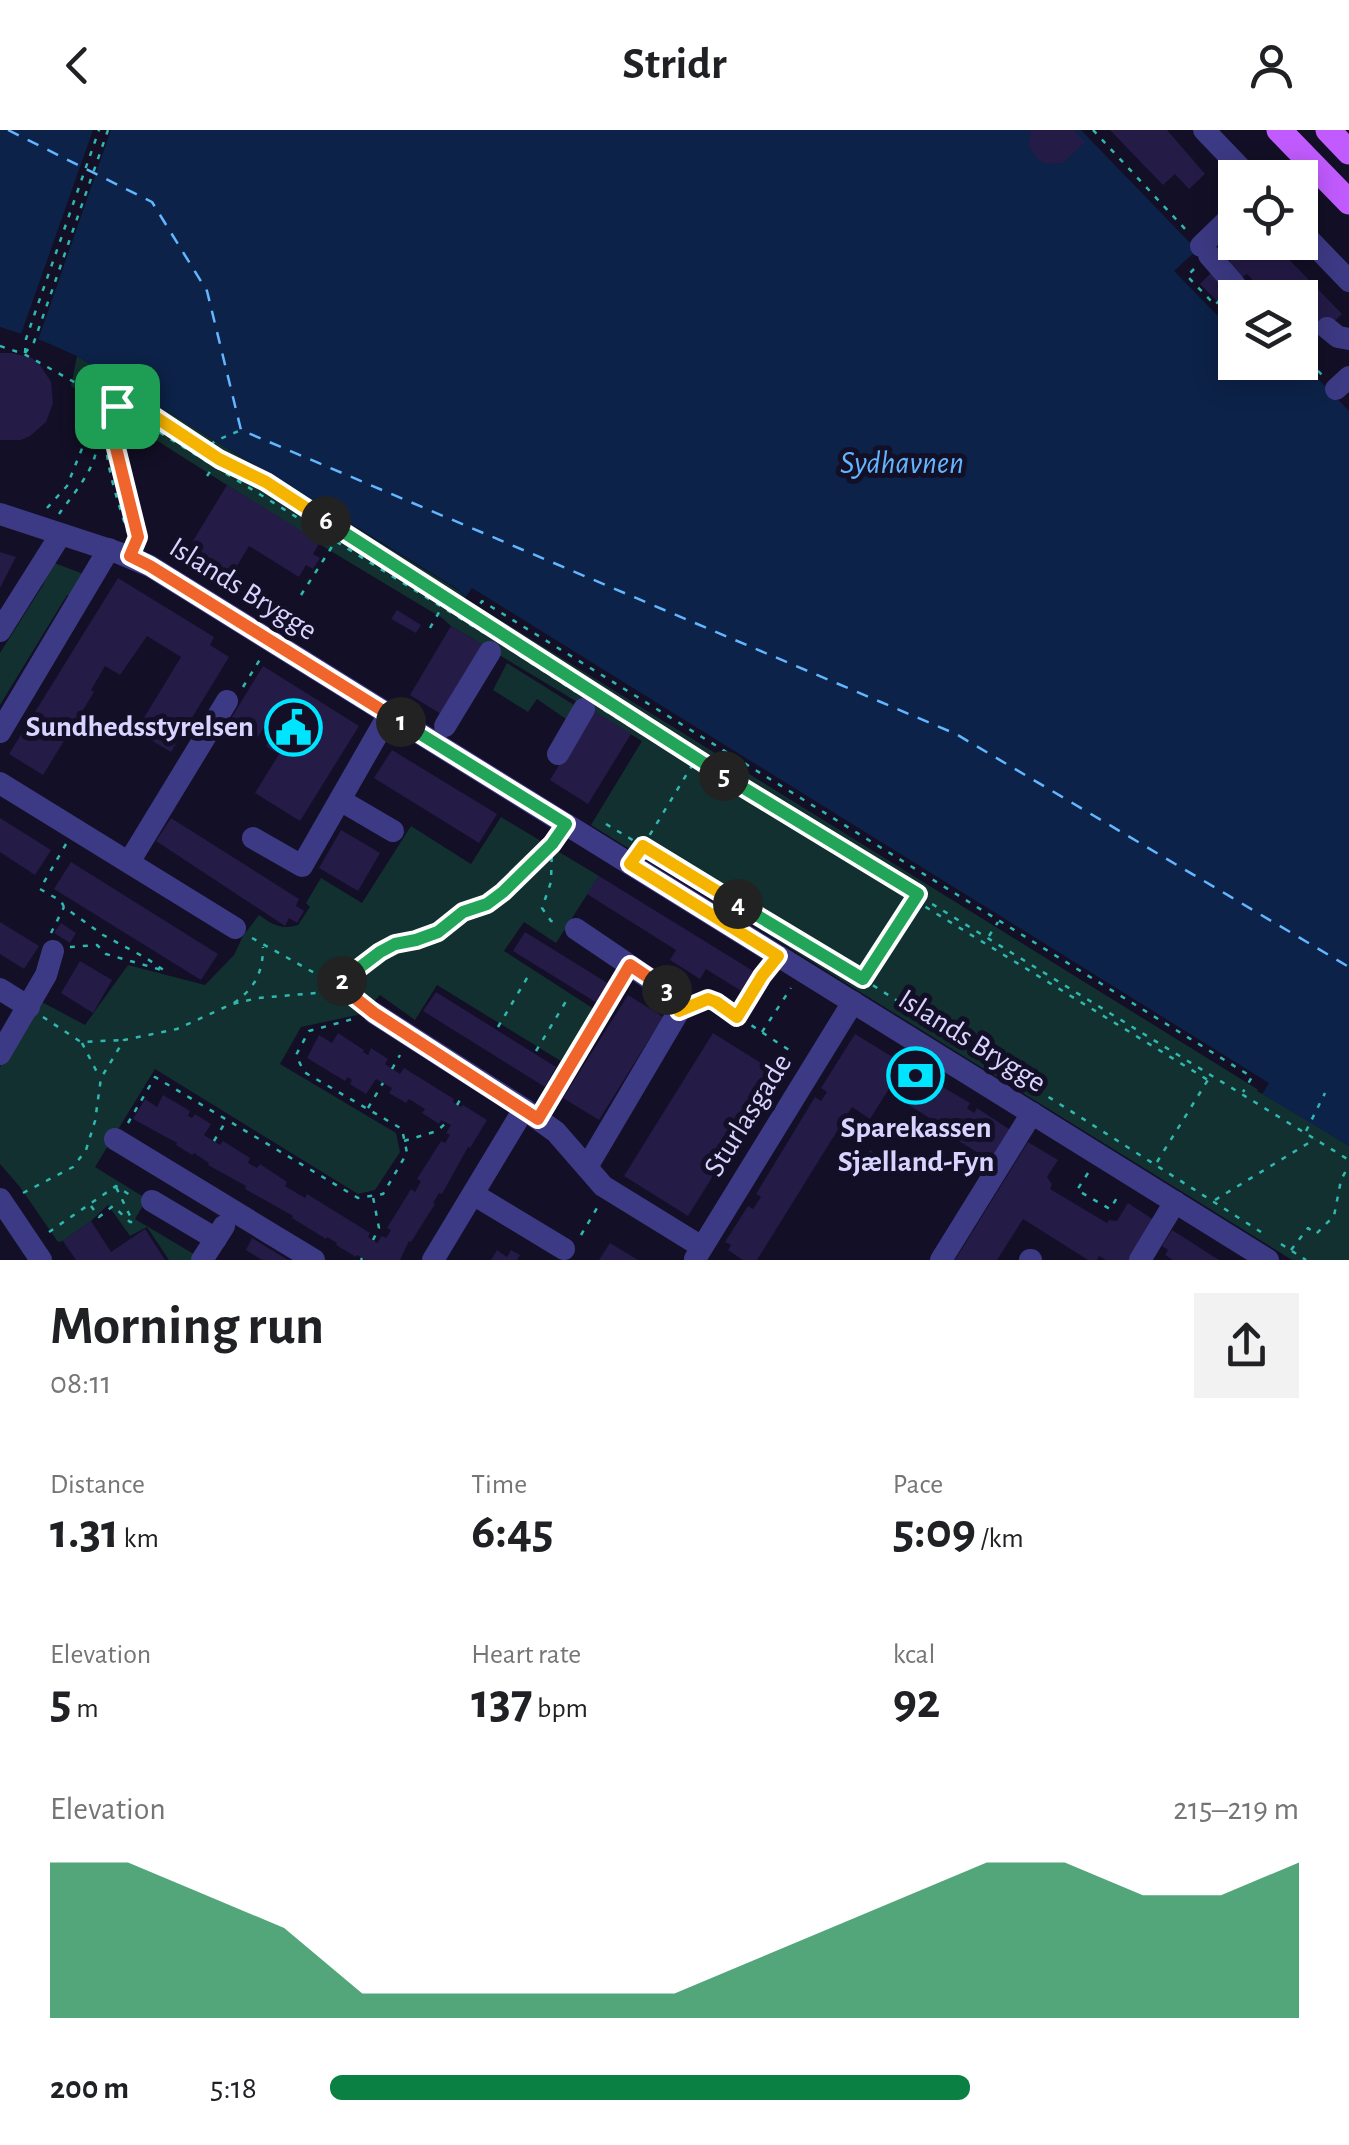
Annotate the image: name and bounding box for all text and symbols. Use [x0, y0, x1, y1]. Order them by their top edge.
icon: back [50, 38, 105, 93]
icon: person [1244, 38, 1299, 93]
text: Stridr [622, 42, 727, 87]
map controls [1218, 160, 1318, 380]
button: locate [1218, 160, 1318, 260]
button: layers [1218, 280, 1318, 380]
pin [75, 364, 160, 449]
icon: arrive [90, 379, 145, 434]
water label: Sydhavnen [840, 447, 964, 479]
pin: 6 [301, 496, 351, 546]
text: 6 [319, 507, 333, 535]
street label: Islands Brygge [164, 532, 322, 646]
public building icon: Sundhedsstyrelsen [263, 697, 323, 757]
pin: 1 [376, 697, 426, 747]
text: 1 [396, 708, 406, 736]
place label: Sundhedsstyrelsen [25, 712, 254, 742]
pin: 5 [699, 751, 749, 801]
text: 5 [718, 762, 730, 790]
pin: 4 [713, 879, 763, 929]
text: 4 [731, 890, 745, 918]
pin: 2 [317, 956, 367, 1006]
pin: 3 [642, 965, 692, 1015]
text: 2 [335, 967, 349, 995]
text: 3 [661, 976, 673, 1004]
street label: Islands Brygge [893, 984, 1051, 1098]
bank icon: Sparekassen Sjælland-Fyn [886, 1046, 946, 1106]
street label: Sturlasgade [699, 1048, 797, 1182]
place label: Sparekassen Sjælland-Fyn [838, 1113, 994, 1177]
button: share [1194, 1293, 1299, 1398]
text: Morning run [50, 1299, 324, 1354]
text: 08:11 [50, 1367, 111, 1399]
text: Distance [50, 1471, 145, 1499]
text: Time [471, 1471, 527, 1499]
text: Pace [893, 1471, 943, 1499]
text: 1.31 [50, 1507, 119, 1557]
text: 6:45 [471, 1507, 554, 1557]
text: 5:09 [893, 1507, 976, 1557]
text: km [119, 1525, 159, 1553]
text: /km [976, 1525, 1024, 1553]
text: Elevation [50, 1641, 151, 1669]
text: Heart rate [471, 1641, 581, 1669]
text: kcal [893, 1641, 935, 1669]
text: 5 [50, 1677, 72, 1727]
text: 137 [471, 1677, 532, 1727]
text: 92 [893, 1677, 940, 1727]
text: m [72, 1695, 99, 1723]
text: bpm [532, 1695, 588, 1723]
text: Elevation [50, 1793, 166, 1825]
text: 215–219 m [1173, 1793, 1299, 1825]
text: 200 m [50, 2072, 129, 2104]
text: 5:18 [210, 2072, 257, 2104]

